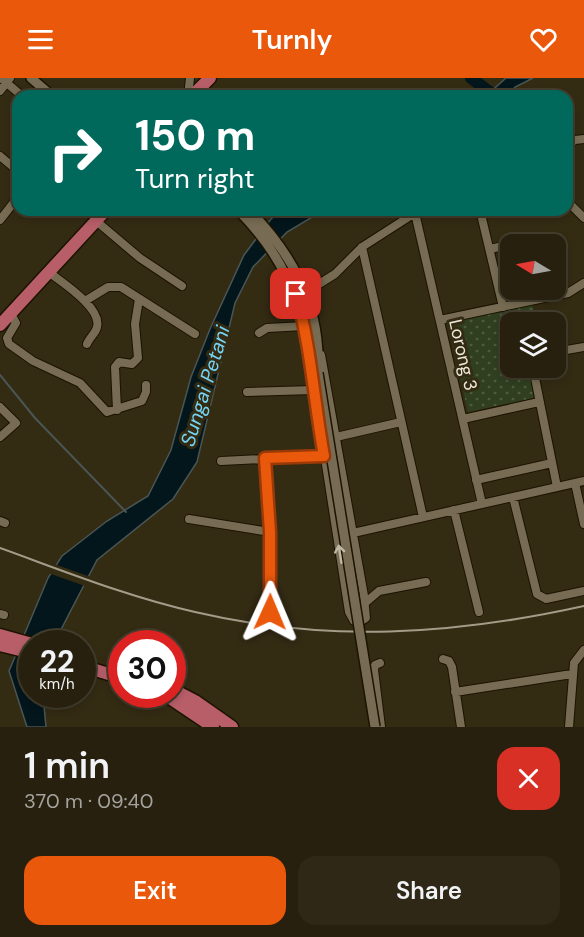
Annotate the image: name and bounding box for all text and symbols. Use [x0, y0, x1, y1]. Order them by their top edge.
text: Turnly [252, 22, 332, 57]
icon: menu [24, 23, 57, 56]
icon: heart [527, 23, 560, 56]
text: 150 m [135, 108, 255, 163]
icon: right [36, 114, 114, 192]
text: Turn right [135, 161, 255, 196]
north arrow [500, 234, 566, 300]
map controls [500, 234, 566, 378]
pin [270, 268, 321, 319]
icon: arrive [279, 277, 312, 310]
button: layers [500, 312, 566, 378]
street label: Lorong 3 [443, 317, 483, 393]
water label: Sungai Petani [174, 321, 236, 450]
one-way arrow [334, 545, 345, 564]
position arrow [238, 580, 302, 644]
speed limit sign: 30 [108, 630, 186, 708]
text: 22 [40, 642, 74, 681]
text: km/h [39, 674, 75, 694]
text: 1 min [24, 742, 110, 789]
button: close [497, 747, 560, 810]
text: 370 m · 09:40 [24, 788, 153, 814]
button: Exit [24, 856, 286, 925]
button: Share [298, 856, 560, 925]

